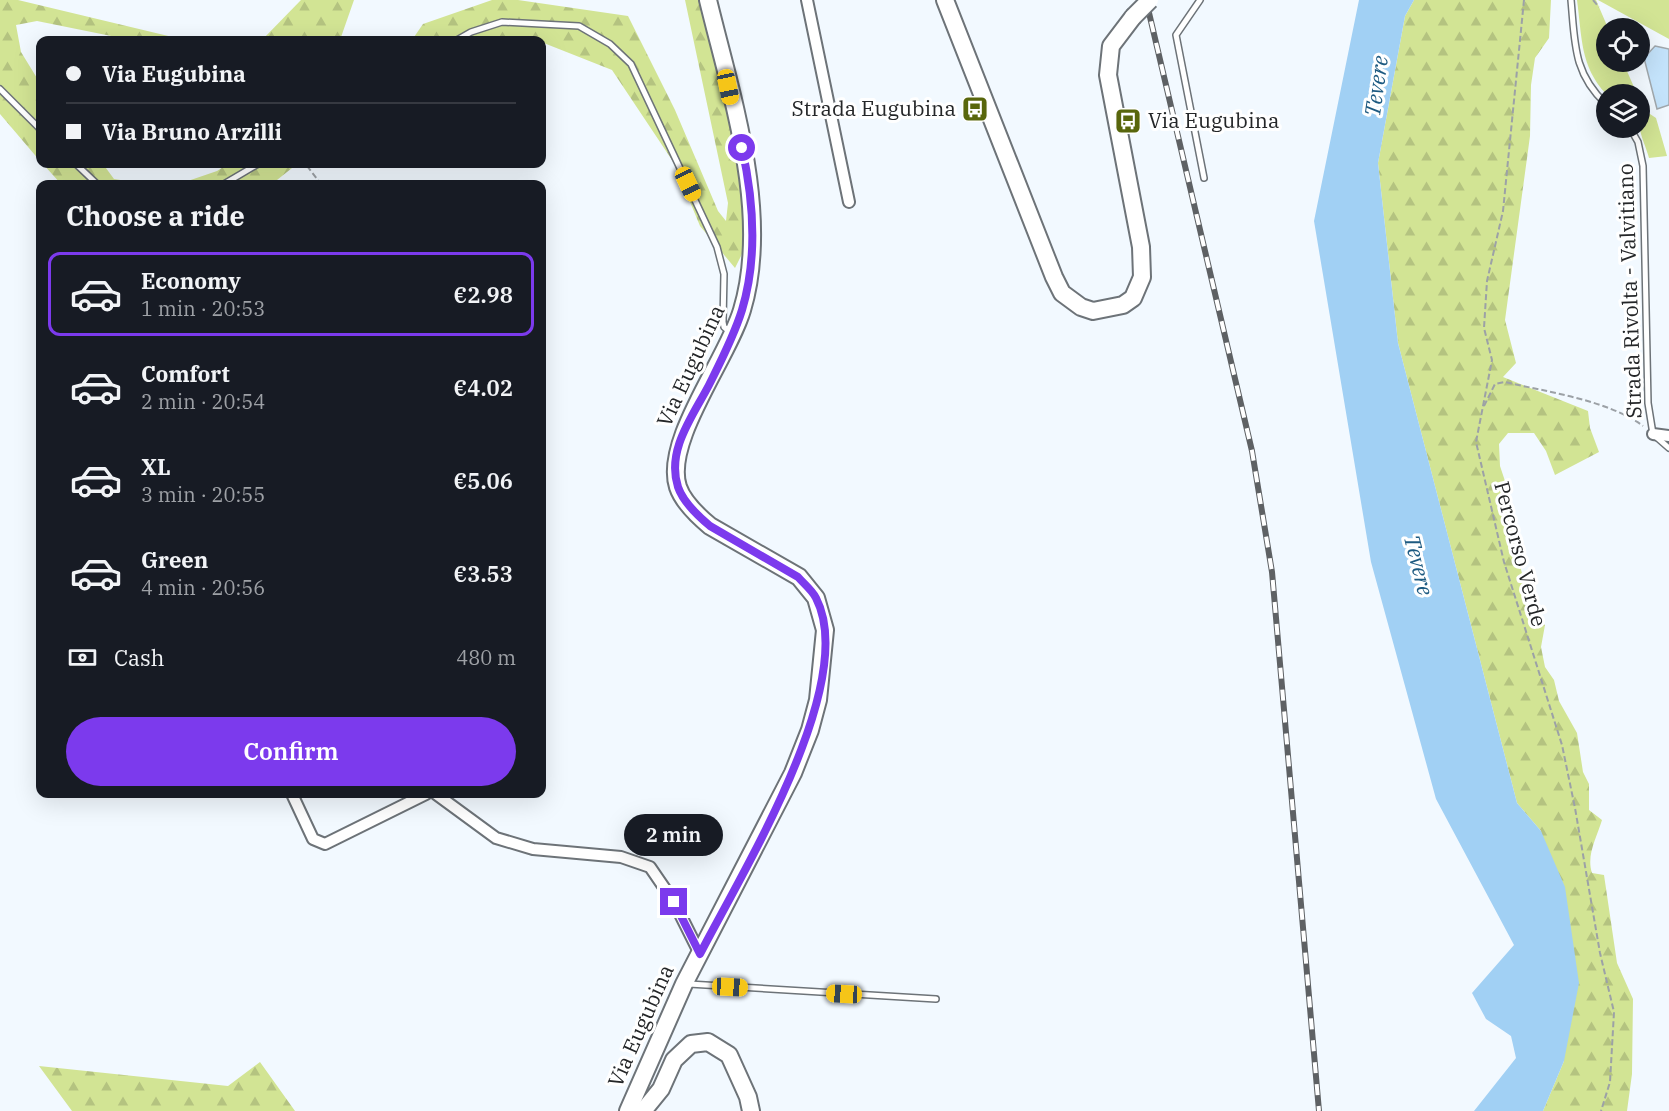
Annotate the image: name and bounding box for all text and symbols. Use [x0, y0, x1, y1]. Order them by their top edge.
map controls [1596, 18, 1650, 138]
button: locate [1596, 18, 1650, 72]
water label: Tevere [1357, 53, 1394, 118]
text: Via Eugubina [102, 59, 246, 88]
car [715, 68, 741, 106]
button: layers [1596, 84, 1650, 138]
place label: Strada Eugubina [791, 94, 956, 122]
bus stop icon: Strada Eugubina [960, 94, 990, 124]
bus stop icon: Via Eugubina [1113, 106, 1143, 136]
place label: Via Eugubina [1148, 106, 1279, 134]
text: Via Bruno Arzilli [102, 117, 282, 146]
route start [728, 134, 755, 161]
street label: Strada Rivolta - Valvitiano [1611, 163, 1647, 419]
car [672, 164, 704, 204]
text: Choose a ride [66, 198, 245, 233]
text: Economy [141, 266, 241, 295]
icon: car [69, 267, 123, 321]
text: €2.98 [454, 280, 513, 309]
text: 1 min · 20:53 [141, 295, 265, 322]
street label: Via Eugubina [650, 300, 731, 431]
text: Comfort [141, 359, 230, 388]
icon: car [69, 360, 123, 414]
text: €4.02 [454, 373, 513, 402]
text: 2 min · 20:54 [141, 388, 265, 415]
text: XL [141, 452, 171, 481]
icon: car [69, 453, 123, 507]
text: €5.06 [454, 466, 513, 495]
street label: Percorso Verde [1488, 478, 1554, 630]
text: 3 min · 20:55 [141, 481, 265, 508]
water label: Tevere [1398, 532, 1441, 598]
text: Green [141, 545, 208, 574]
icon: car [69, 546, 123, 600]
text: €3.53 [454, 559, 513, 588]
text: 4 min · 20:56 [141, 574, 265, 601]
icon: cash [66, 641, 99, 674]
text: Cash [114, 643, 165, 672]
text: 480 m [456, 644, 516, 671]
button: Confirm [66, 717, 516, 786]
callout: 2 min [624, 815, 724, 857]
text: 2 min [646, 821, 701, 848]
route end [660, 888, 687, 915]
street label: Via Eugubina [601, 960, 680, 1091]
car [712, 977, 748, 997]
car [826, 984, 862, 1004]

